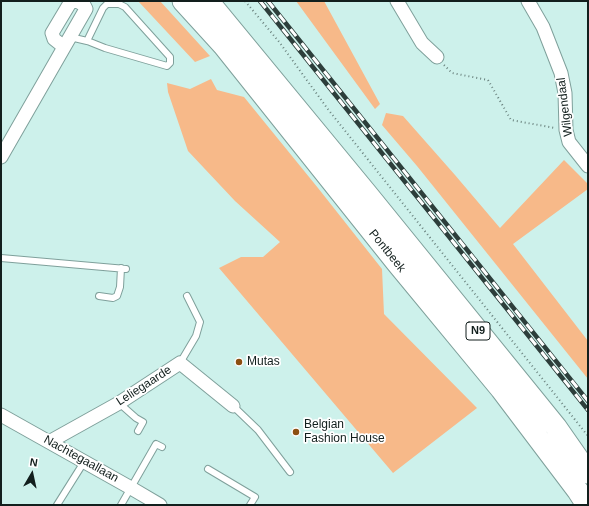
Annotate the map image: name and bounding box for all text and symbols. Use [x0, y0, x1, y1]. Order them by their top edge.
street label: Wilgendaal [554, 77, 576, 137]
street label: Pontbeek [365, 227, 409, 275]
road number: N9 [466, 322, 490, 340]
place label: Mutas [247, 355, 280, 369]
marker: Mutas [234, 357, 244, 367]
street label: Leliegaarde [114, 363, 174, 409]
place label: Belgian Fashion House [304, 418, 385, 446]
marker: Belgian Fashion House [291, 427, 301, 437]
street label: Nachtegaallaan [41, 432, 121, 486]
north arrow [12, 454, 52, 494]
text: N [29, 456, 39, 469]

